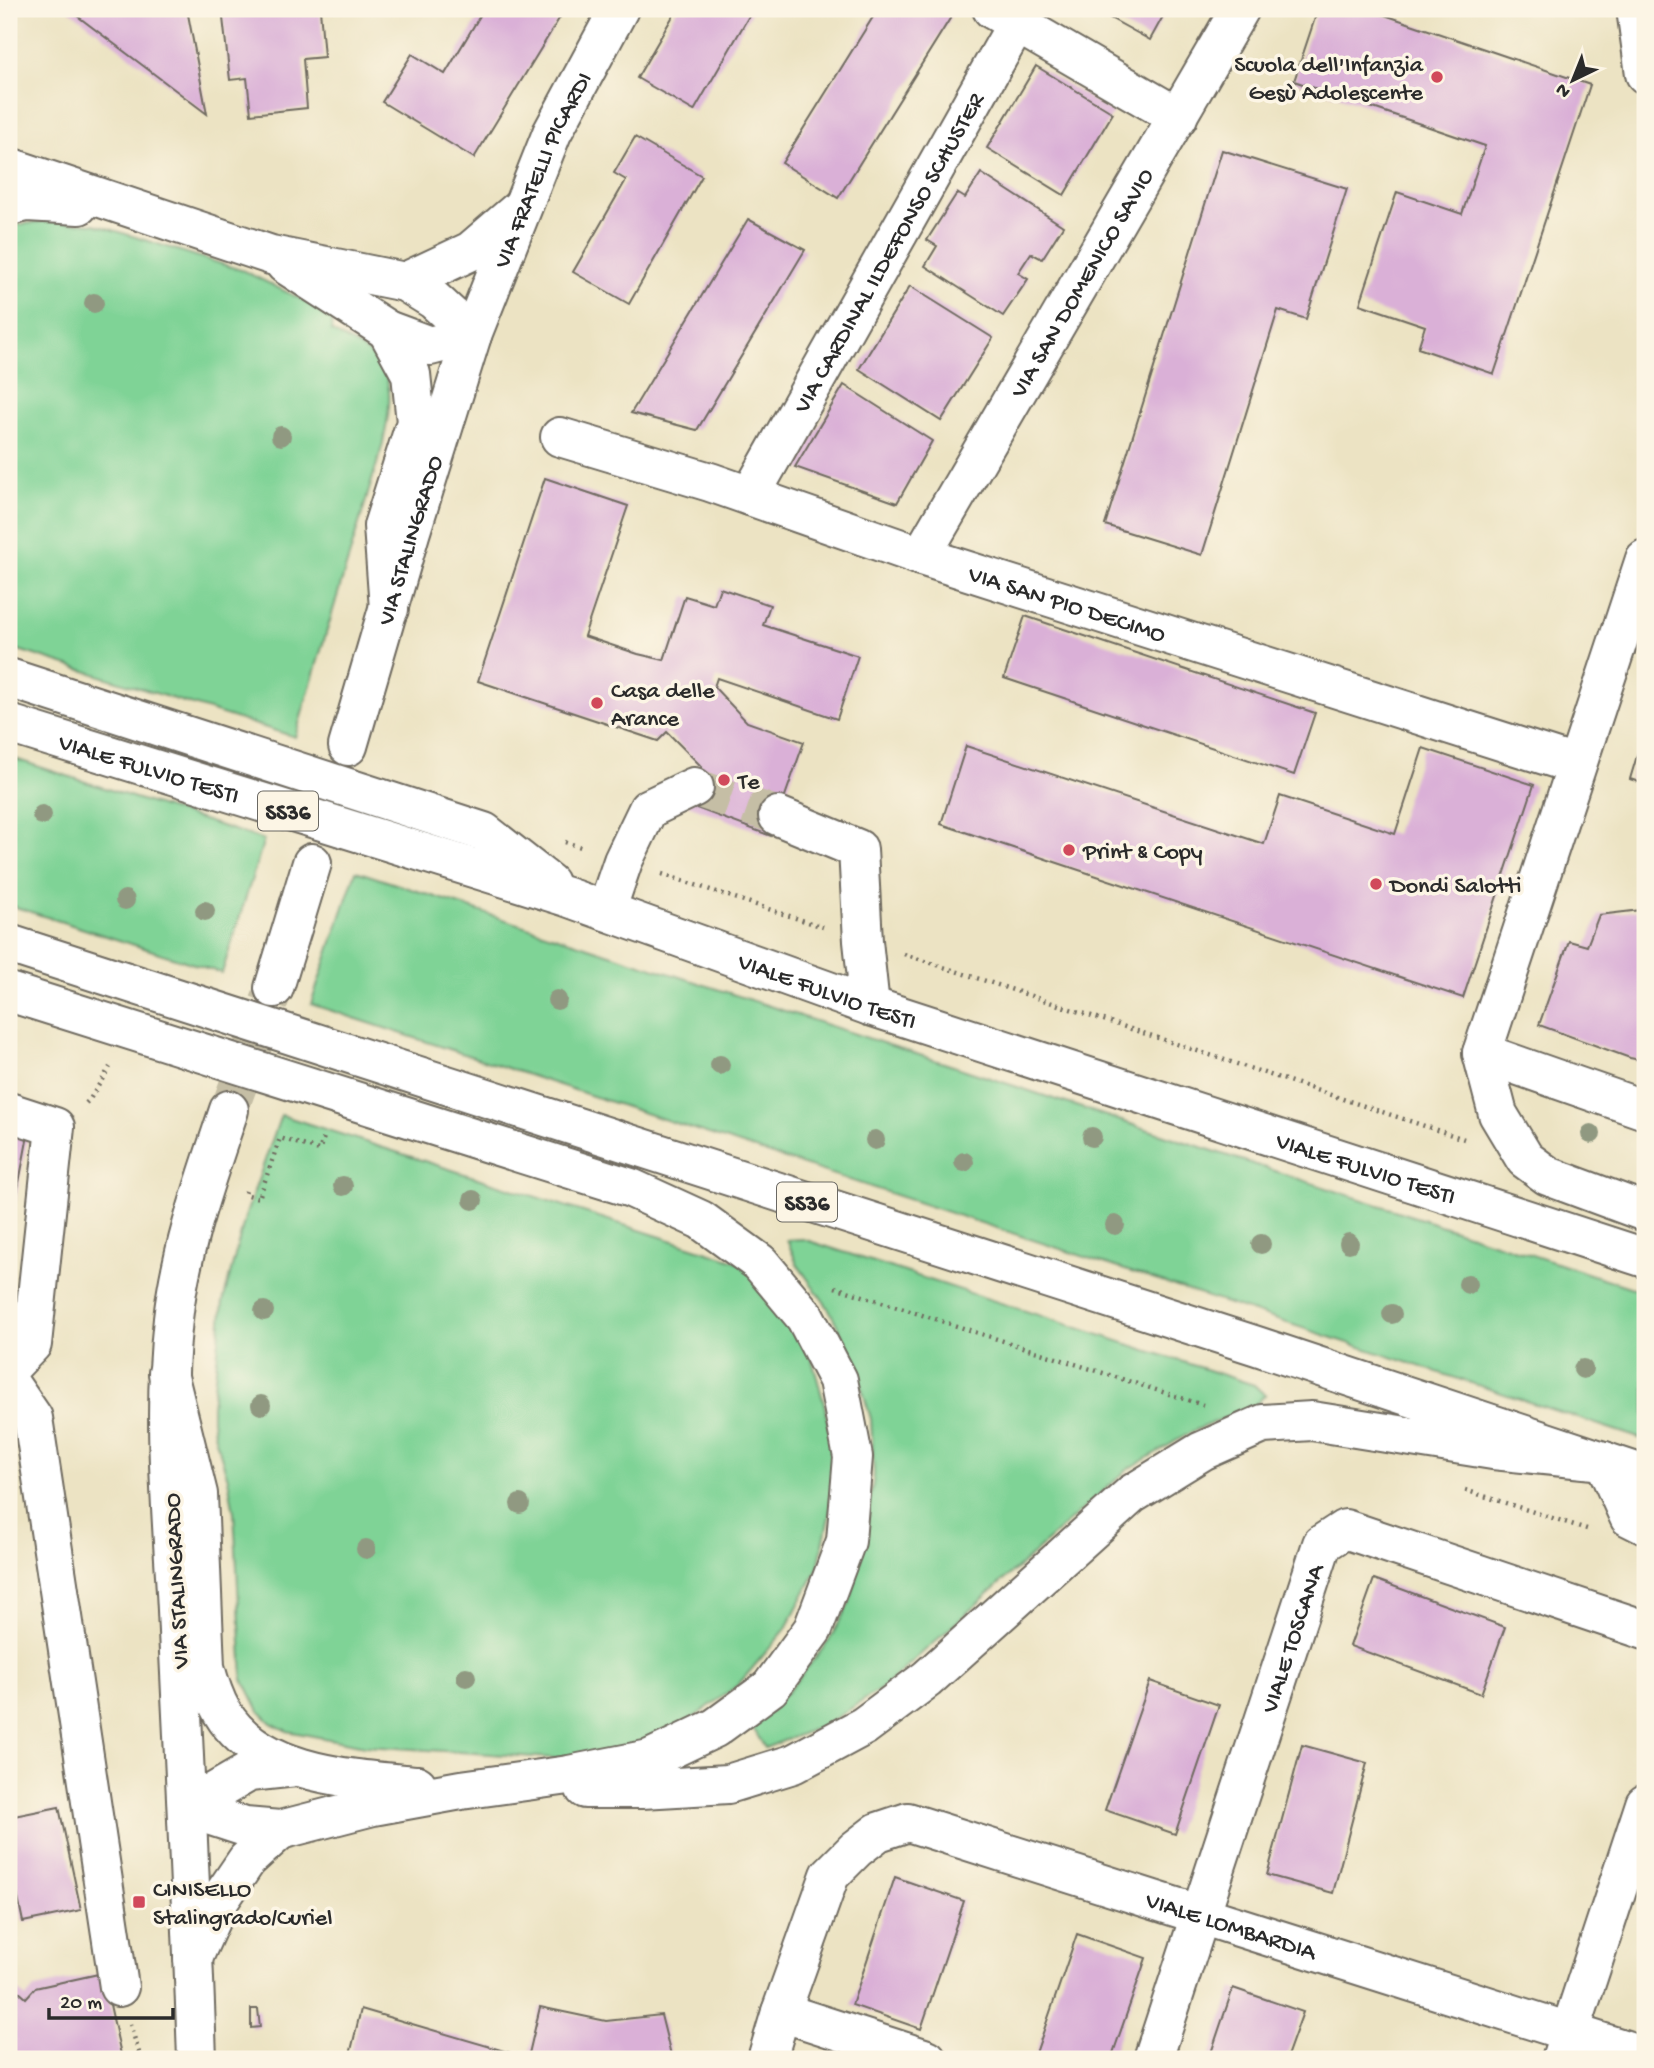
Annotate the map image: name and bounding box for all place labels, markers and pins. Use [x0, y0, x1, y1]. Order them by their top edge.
place label: Scuola dell'Infanzia Gesù Adolescente [1234, 52, 1424, 109]
marker: Scuola dell'Infanzia Gesù Adolescente [1429, 69, 1445, 85]
place label: Casa delle Arance [611, 678, 715, 735]
marker: Casa delle Arance [589, 695, 605, 711]
place label: Te [736, 769, 760, 798]
marker: Te [716, 772, 732, 788]
place label: Print & Copy [1082, 839, 1203, 868]
marker: Print & Copy [1061, 842, 1077, 858]
place label: Dondi Salotti [1388, 873, 1521, 902]
marker: Dondi Salotti [1368, 876, 1384, 892]
place label: CINISELLO Stalingrado/Curiel [153, 1877, 333, 1934]
marker: CINISELLO Stalingrado/Curiel [131, 1894, 147, 1910]

